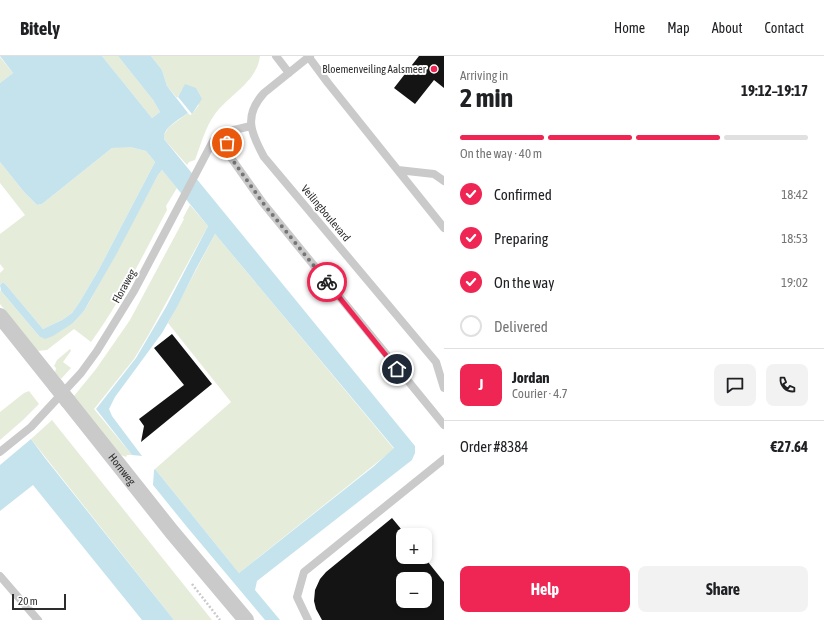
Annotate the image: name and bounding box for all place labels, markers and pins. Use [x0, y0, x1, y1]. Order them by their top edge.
place label: Bloemenveiling Aalsmeer [322, 63, 427, 75]
marker: Bloemenveiling Aalsmeer [429, 64, 439, 74]
pin [210, 126, 244, 160]
pin [380, 352, 414, 386]

